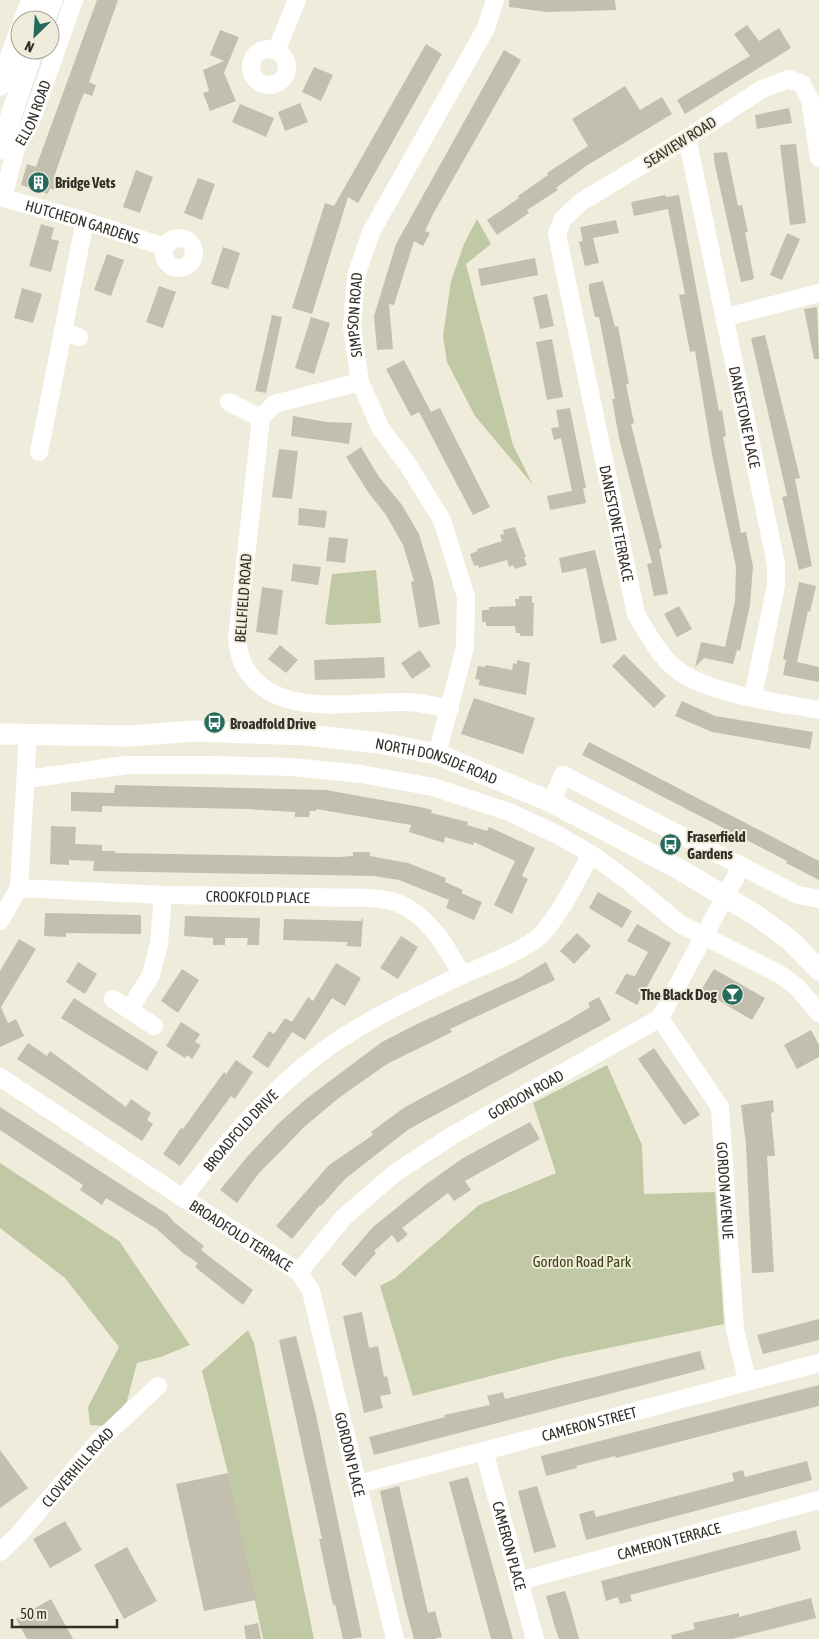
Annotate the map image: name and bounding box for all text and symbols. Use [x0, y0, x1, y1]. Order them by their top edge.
north arrow [10, 10, 60, 60]
text: N [22, 38, 37, 56]
street label: ELLON ROAD [11, 78, 53, 148]
street label: SEAVIEW ROAD [641, 113, 719, 171]
building icon: Bridge Vets [27, 170, 51, 194]
place label: Bridge Vets [55, 174, 116, 191]
street label: HUTCHEON GARDENS [24, 196, 142, 247]
street label: SIMPSON ROAD [343, 272, 365, 359]
street label: DANESTONE PLACE [726, 365, 764, 470]
street label: DANESTONE TERRACE [597, 464, 638, 583]
street label: BELLFIELD ROAD [231, 553, 255, 643]
bus stop icon: Broadfold Drive [202, 711, 226, 735]
place label: Broadfold Drive [230, 715, 316, 732]
street label: NORTH DONSIDE ROAD [374, 734, 500, 787]
place label: Fraserfield Gardens [687, 828, 746, 862]
bus stop icon: Fraserfield Gardens [659, 833, 683, 857]
street label: CROOKFOLD PLACE [206, 887, 310, 906]
bar icon: The Black Dog [721, 982, 745, 1006]
place label: The Black Dog [640, 986, 718, 1003]
street label: GORDON ROAD [485, 1066, 566, 1122]
street label: BROADFOLD DRIVE [199, 1085, 281, 1174]
street label: GORDON AVENUE [714, 1141, 737, 1240]
street label: BROADFOLD TERRACE [187, 1196, 296, 1275]
park label: Gordon Road Park [533, 1253, 632, 1270]
street label: CAMERON STREET [540, 1403, 639, 1444]
street label: GORDON PLACE [332, 1410, 369, 1499]
street label: CLOVERHILL ROAD [38, 1424, 117, 1510]
street label: CAMERON PLACE [490, 1499, 530, 1592]
street label: CAMERON TERRACE [615, 1518, 723, 1563]
scale bar [12, 1596, 118, 1628]
text: 50 m [20, 1605, 47, 1622]

